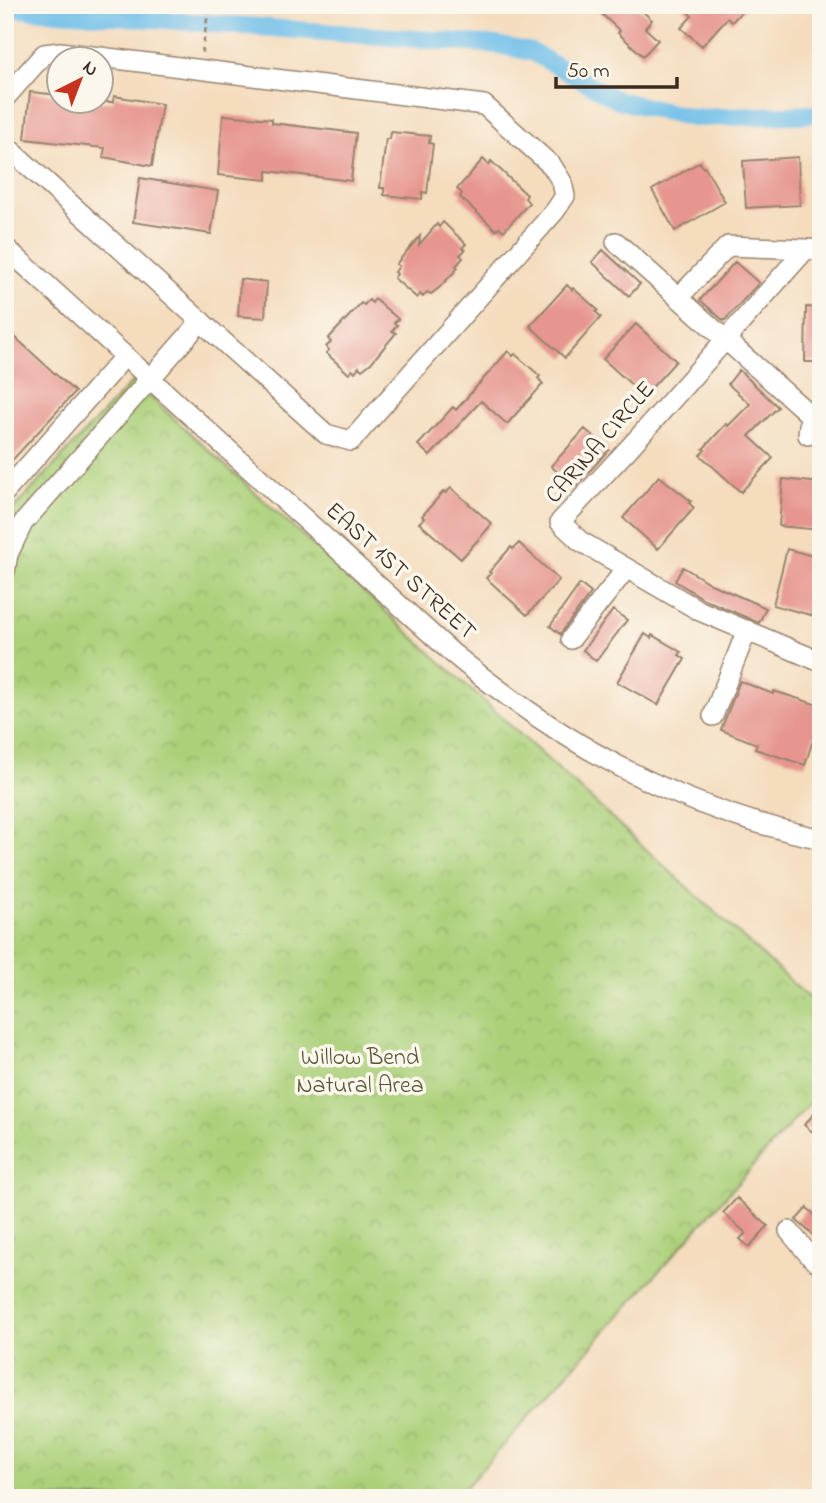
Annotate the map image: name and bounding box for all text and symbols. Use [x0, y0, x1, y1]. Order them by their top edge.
north arrow [46, 46, 116, 116]
scale bar [556, 46, 677, 90]
text: N [76, 55, 104, 84]
text: 50 m [567, 57, 610, 87]
street label: CARINA CIRCLE [538, 374, 664, 512]
street label: EAST 1ST STREET [317, 495, 483, 650]
park label: Willow Bend Natural Area [296, 1041, 424, 1104]

